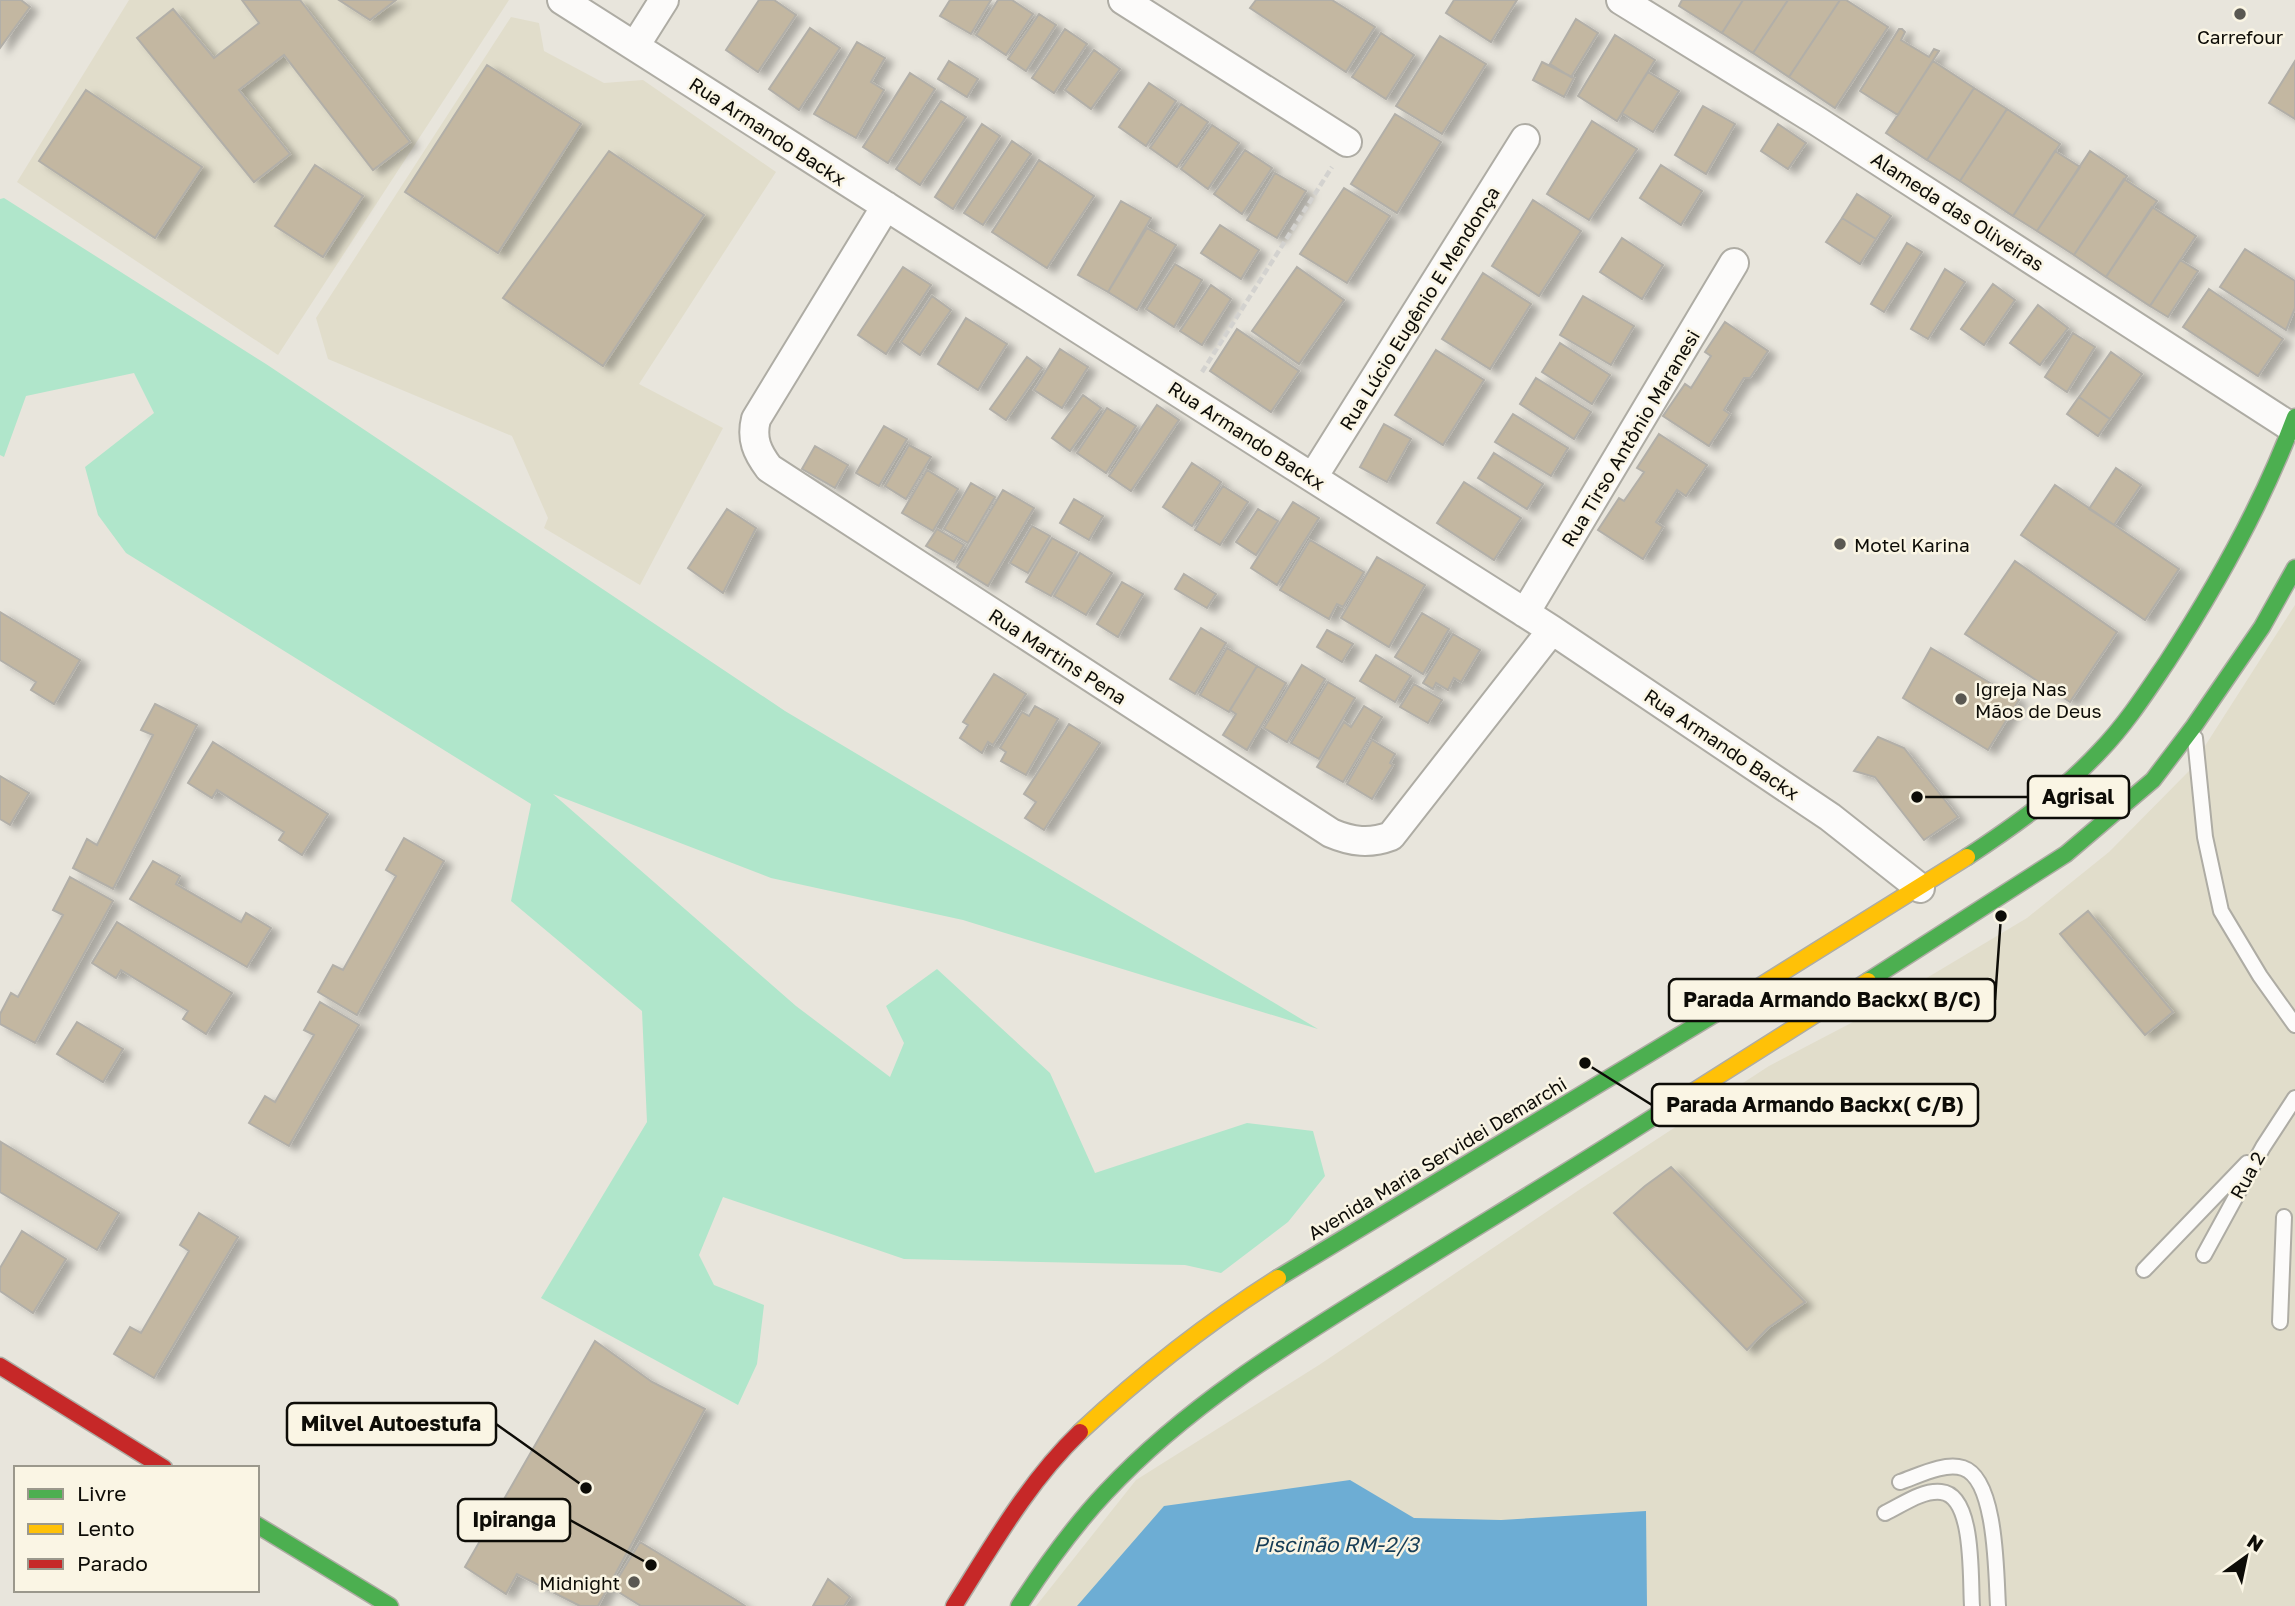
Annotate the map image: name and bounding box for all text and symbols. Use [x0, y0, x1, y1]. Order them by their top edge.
marker: Carrefour [2232, 6, 2248, 22]
place label: Carrefour [2197, 25, 2284, 48]
street label: Rua Armando Backx [685, 72, 851, 190]
street label: Alameda das Oliveiras [1867, 147, 2049, 275]
street label: Rua Lúcio Eugênio E Mendonça [1334, 182, 1504, 434]
street label: Rua Tirso Antônio Maranesi [1556, 325, 1704, 551]
street label: Rua Armando Backx [1164, 376, 1330, 494]
place label: Motel Karina [1854, 533, 1970, 556]
marker: Motel Karina [1832, 536, 1848, 552]
street label: Rua Martins Pena [985, 603, 1131, 709]
place label: Igreja Nas Mãos de Deus [1975, 677, 2102, 722]
street label: Rua Armando Backx [1640, 684, 1804, 804]
marker: Igreja Nas Mãos de Deus [1953, 691, 1969, 707]
callout: Agrisal [2028, 776, 2129, 818]
text: Agrisal [2042, 783, 2114, 809]
callout: Parada Armando Backx( B/C) [1669, 979, 1995, 1021]
text: Parada Armando Backx( B/C) [1683, 986, 1981, 1012]
street label: Avenida Maria Servidei Demarchi [1304, 1072, 1570, 1244]
callout: Parada Armando Backx( C/B) [1652, 1084, 1978, 1126]
text: Parada Armando Backx( C/B) [1666, 1091, 1964, 1117]
street label: Rua 2 [2225, 1147, 2269, 1203]
callout: Milvel Autoestufa [287, 1403, 496, 1445]
text: Milvel Autoestufa [301, 1410, 481, 1436]
legend [14, 1466, 259, 1592]
text: Livre [77, 1480, 127, 1506]
callout: Ipiranga [458, 1499, 570, 1541]
text: Ipiranga [472, 1506, 556, 1532]
text: Lento [77, 1515, 135, 1541]
north arrow [2211, 1522, 2281, 1592]
text: N [2243, 1529, 2268, 1556]
water label: Piscinão RM-2/3 [1253, 1531, 1420, 1557]
text: Parado [77, 1550, 148, 1576]
place label: Midnight [539, 1571, 620, 1594]
marker: Midnight [626, 1574, 642, 1590]

